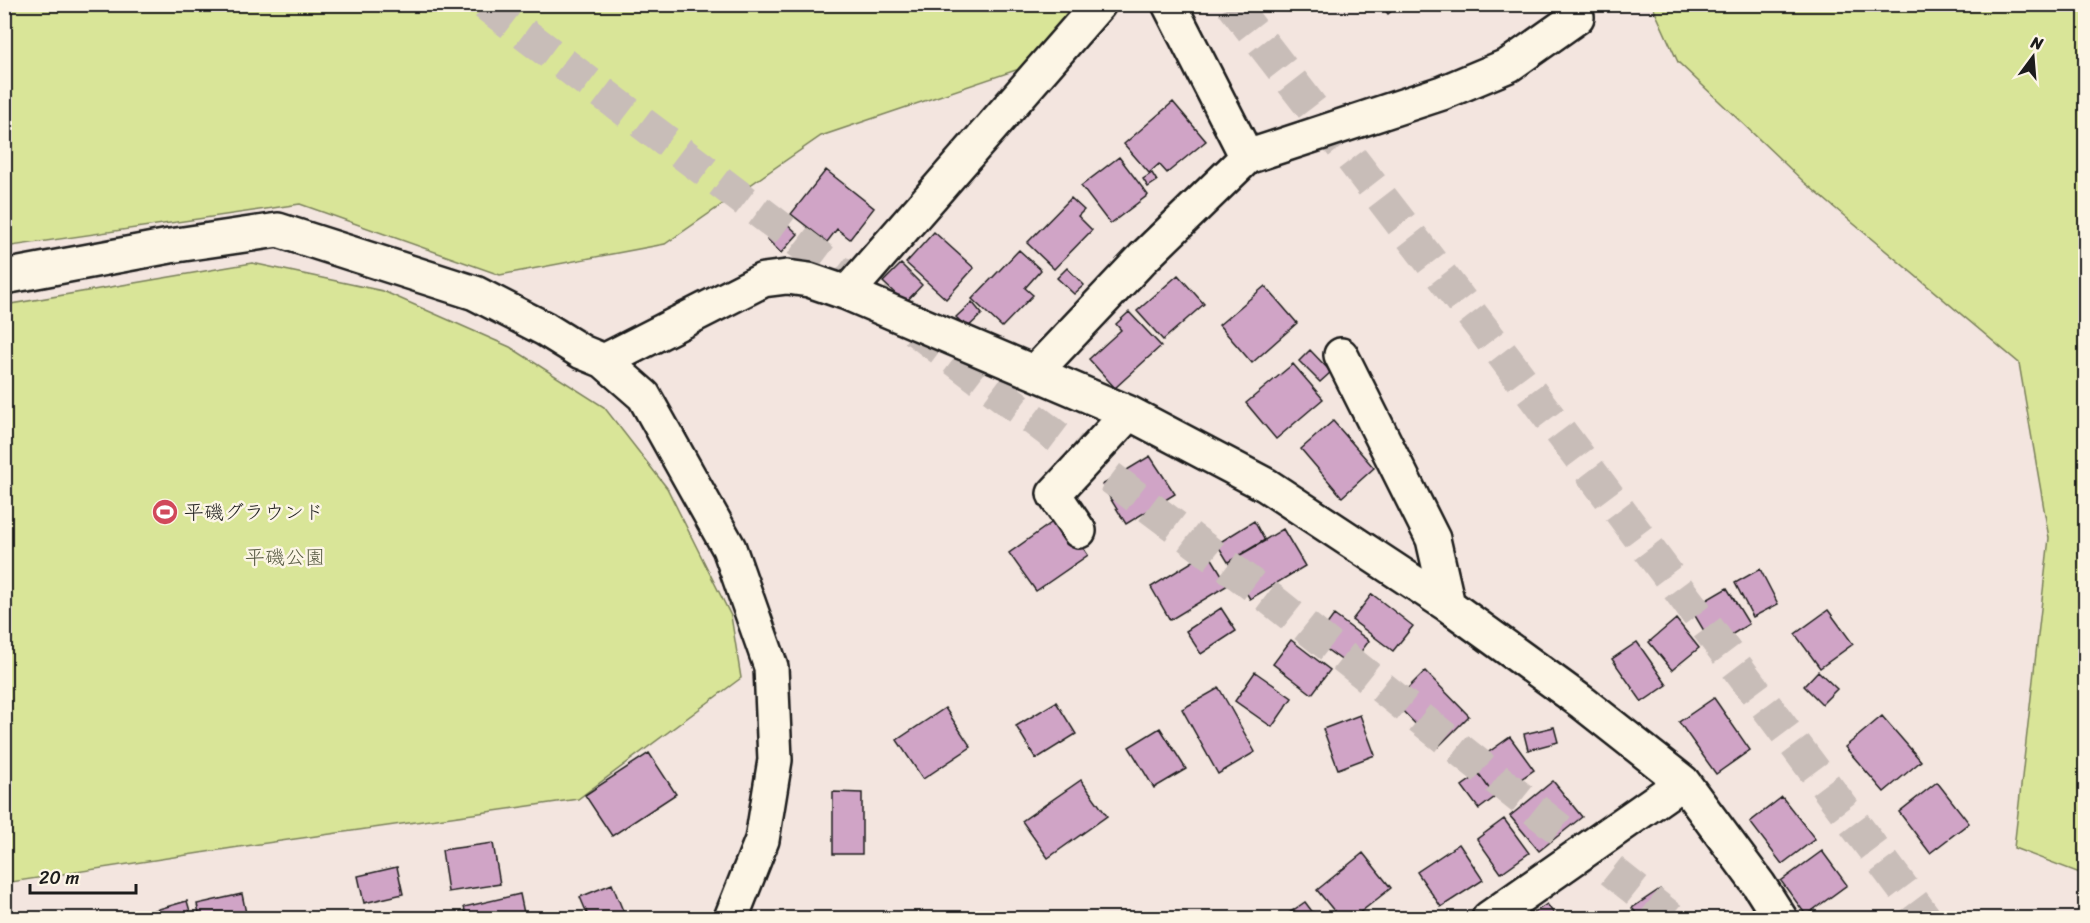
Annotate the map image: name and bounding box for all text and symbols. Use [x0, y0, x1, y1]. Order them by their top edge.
north arrow [2003, 27, 2063, 87]
text: N [2027, 27, 2047, 59]
place label: 平磯グラウンド [184, 495, 324, 530]
sports icon: 平磯グラウンド [150, 497, 180, 527]
park label: 平磯公園 [245, 540, 325, 575]
scale bar [30, 857, 136, 895]
text: 20 m [39, 862, 79, 894]

